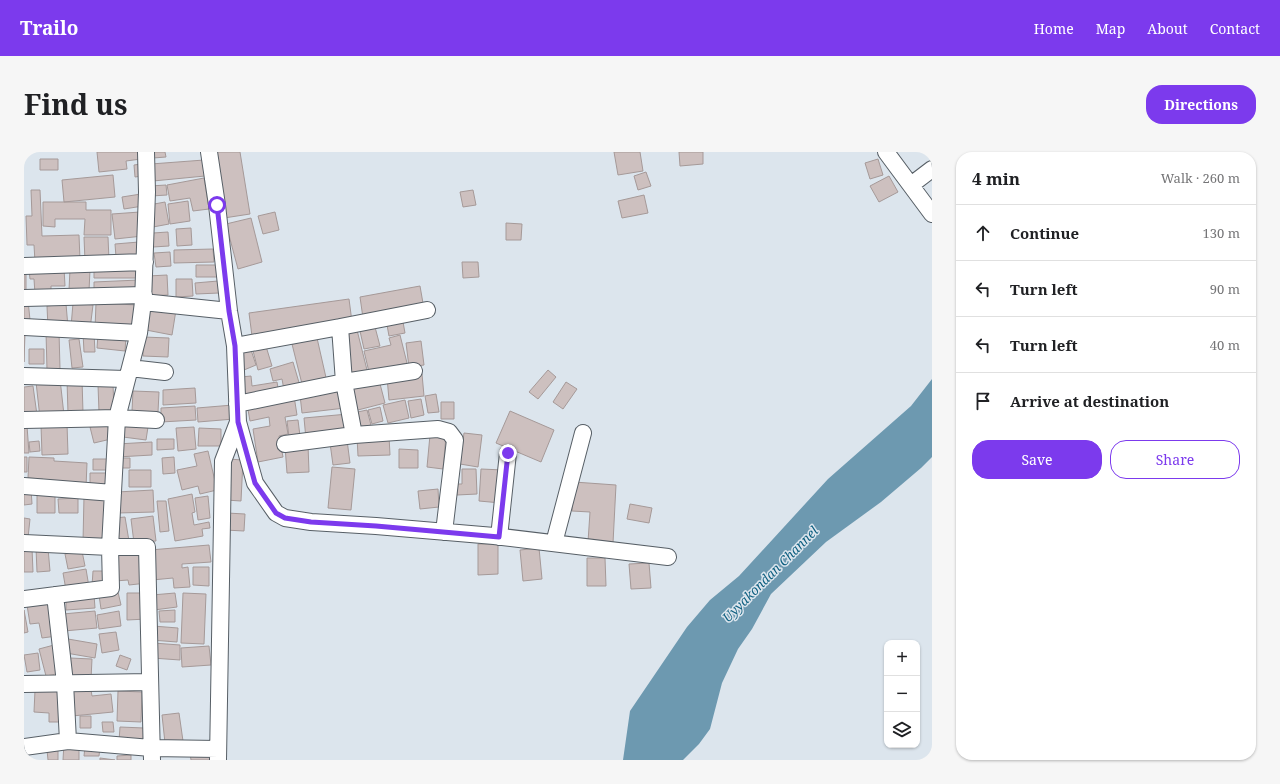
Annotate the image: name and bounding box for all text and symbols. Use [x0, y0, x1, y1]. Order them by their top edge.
text: Trailo [20, 15, 78, 41]
text: Home [1034, 19, 1074, 38]
text: Map [1096, 19, 1125, 38]
text: About [1147, 19, 1188, 38]
text: Contact [1210, 19, 1260, 38]
text: Find us [24, 85, 128, 123]
button: Directions [1146, 85, 1256, 124]
text: 4 min [972, 167, 1020, 190]
text: Walk · 260 m [1161, 169, 1240, 187]
route start [208, 196, 226, 214]
icon: ahead [972, 222, 994, 244]
text: Continue [1010, 223, 1079, 243]
text: 130 m [1203, 224, 1240, 242]
icon: left [972, 278, 994, 300]
text: Turn left [1010, 279, 1078, 299]
text: 90 m [1210, 280, 1240, 298]
icon: left [972, 334, 994, 356]
text: Turn left [1010, 335, 1078, 355]
text: 40 m [1210, 336, 1240, 354]
icon: arrive [972, 390, 994, 412]
text: Arrive at destination [1010, 391, 1169, 411]
button: Save [972, 440, 1102, 479]
button: Share [1110, 440, 1240, 479]
route end [499, 444, 517, 462]
water label: Uyyakondan Channel [718, 522, 822, 626]
map controls [884, 640, 920, 748]
button: + [884, 640, 920, 676]
button: − [884, 676, 920, 712]
button: layers [884, 712, 920, 748]

